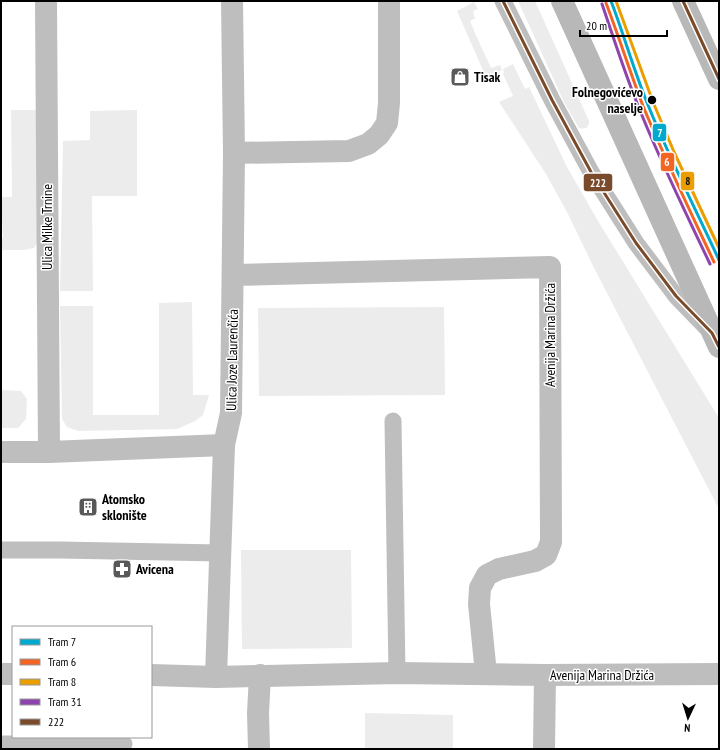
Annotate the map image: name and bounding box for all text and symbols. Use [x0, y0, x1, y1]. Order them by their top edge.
scale bar [580, 12, 667, 38]
text: 20 m [586, 18, 607, 33]
shop icon: Tisak [449, 66, 471, 88]
place label: Tisak [474, 68, 500, 86]
place label: Folnegovićevo naselje [572, 83, 643, 117]
marker: Folnegovićevo naselje [646, 94, 658, 106]
line badge: 7 [652, 123, 667, 142]
text: 7 [657, 126, 663, 140]
line badge: 6 [660, 152, 675, 172]
text: 6 [664, 155, 670, 169]
line badge: 8 [680, 171, 695, 191]
line badge: 222 [583, 173, 613, 192]
text: 8 [685, 174, 691, 188]
text: 222 [590, 176, 606, 190]
street label: Ulica Milke Trnine [38, 184, 56, 270]
street label: Avenija Marina Držića [541, 283, 559, 387]
street label: Ulica Joze Laurenčića [222, 309, 242, 411]
place label: Atomsko sklonište [101, 490, 147, 524]
building icon: Atomsko sklonište [77, 496, 99, 518]
pharmacy icon: Avicena [111, 558, 133, 580]
place label: Avicena [135, 560, 174, 578]
legend [12, 626, 152, 738]
text: Tram 7 [48, 634, 76, 649]
text: Tram 6 [48, 654, 76, 669]
street label: Avenija Marina Držića [550, 666, 654, 684]
text: Tram 8 [48, 674, 76, 689]
text: Tram 31 [48, 694, 82, 709]
north arrow [668, 698, 708, 738]
text: 222 [48, 714, 64, 729]
text: N [684, 721, 691, 735]

